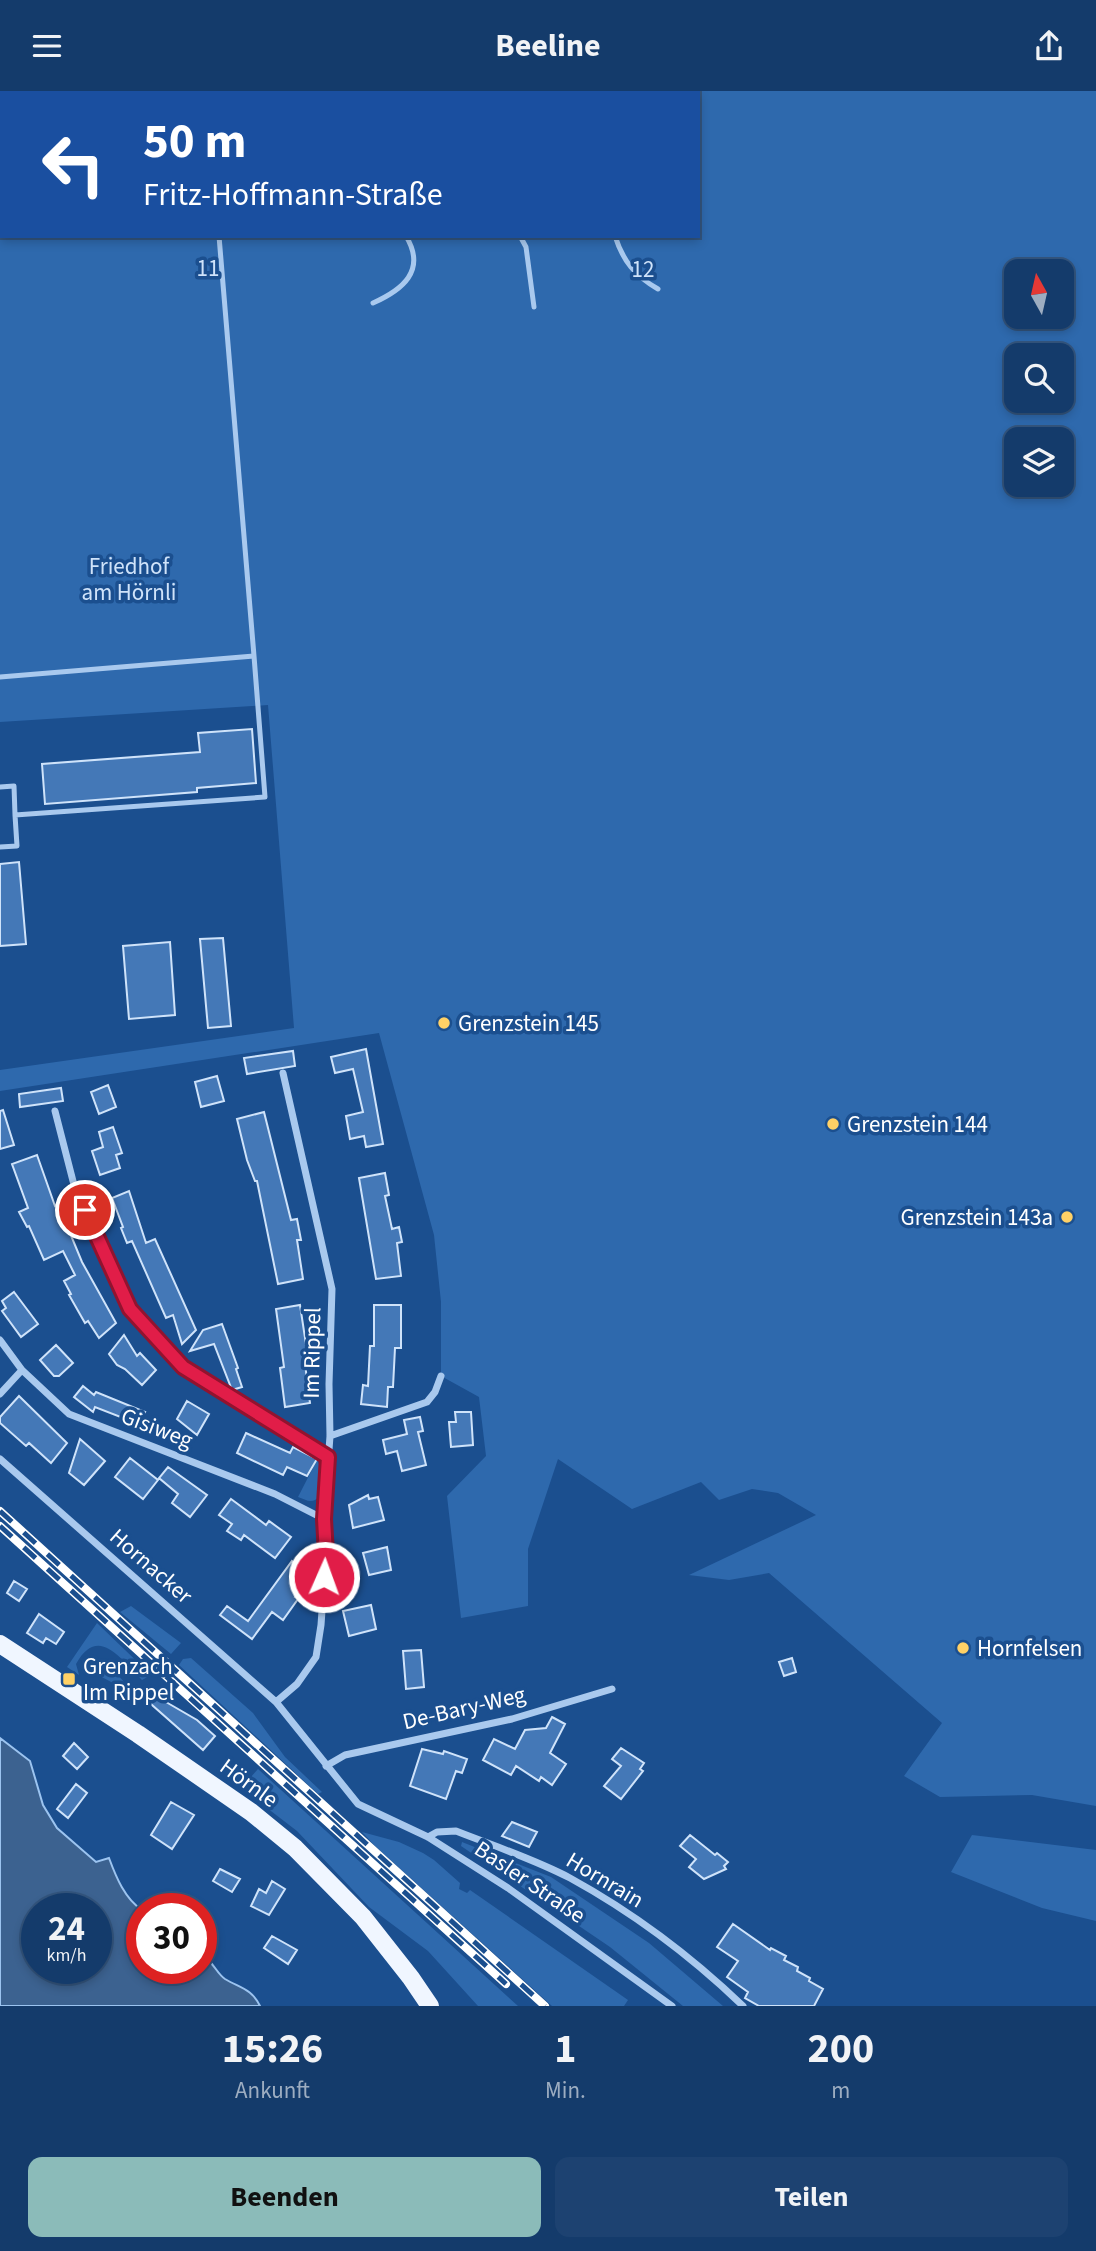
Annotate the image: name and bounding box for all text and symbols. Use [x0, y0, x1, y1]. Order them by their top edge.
text: Beeline [495, 23, 601, 69]
icon: menu [28, 27, 66, 65]
icon: share [1030, 27, 1068, 65]
text: 50 m [143, 107, 247, 177]
icon: left [28, 119, 119, 210]
text: Fritz-Hoffmann-Straße [143, 172, 443, 218]
park label: 11 [197, 252, 219, 285]
park label: 12 [632, 253, 654, 286]
north arrow [1004, 259, 1074, 329]
map controls [1004, 259, 1074, 497]
button: search [1004, 343, 1074, 413]
button: layers [1004, 427, 1074, 497]
park label: Friedhof am Hörnli [82, 550, 176, 609]
place label: Grenzstein 145 [458, 1007, 599, 1040]
marker: Grenzstein 145 [436, 1015, 452, 1031]
place label: Grenzstein 144 [847, 1108, 988, 1141]
marker: Grenzstein 144 [825, 1116, 841, 1132]
pin [55, 1180, 115, 1240]
icon: arrive [66, 1191, 104, 1229]
place label: Grenzstein 143a [901, 1201, 1053, 1234]
marker: Grenzstein 143a [1059, 1209, 1075, 1225]
street label: Im Rippel [295, 1307, 329, 1399]
street label: Gisiweg [116, 1399, 198, 1457]
street label: Hornacker [102, 1521, 201, 1612]
position arrow [287, 1540, 361, 1614]
place label: Hornfelsen [977, 1632, 1082, 1665]
marker: Hornfelsen [955, 1640, 971, 1656]
place label: Grenzach Im Rippel [83, 1650, 174, 1709]
marker: Grenzach Im Rippel [61, 1671, 77, 1687]
street label: De-Bary-Weg [399, 1678, 529, 1738]
street label: Hörnle [213, 1750, 285, 1816]
street label: Basler Straße [468, 1833, 592, 1931]
street label: Hornrain [560, 1844, 650, 1916]
speed limit sign: 30 [126, 1893, 217, 1984]
text: 24 [48, 1904, 85, 1954]
text: km/h [47, 1943, 86, 1968]
text: 15:26 [222, 2019, 323, 2079]
text: 1 [554, 2019, 576, 2079]
text: 200 [808, 2019, 874, 2079]
text: Ankunft [235, 2074, 310, 2107]
text: Min. [545, 2074, 586, 2107]
text: m [831, 2074, 850, 2107]
button: Beenden [28, 2157, 541, 2237]
button: Teilen [555, 2157, 1068, 2237]

